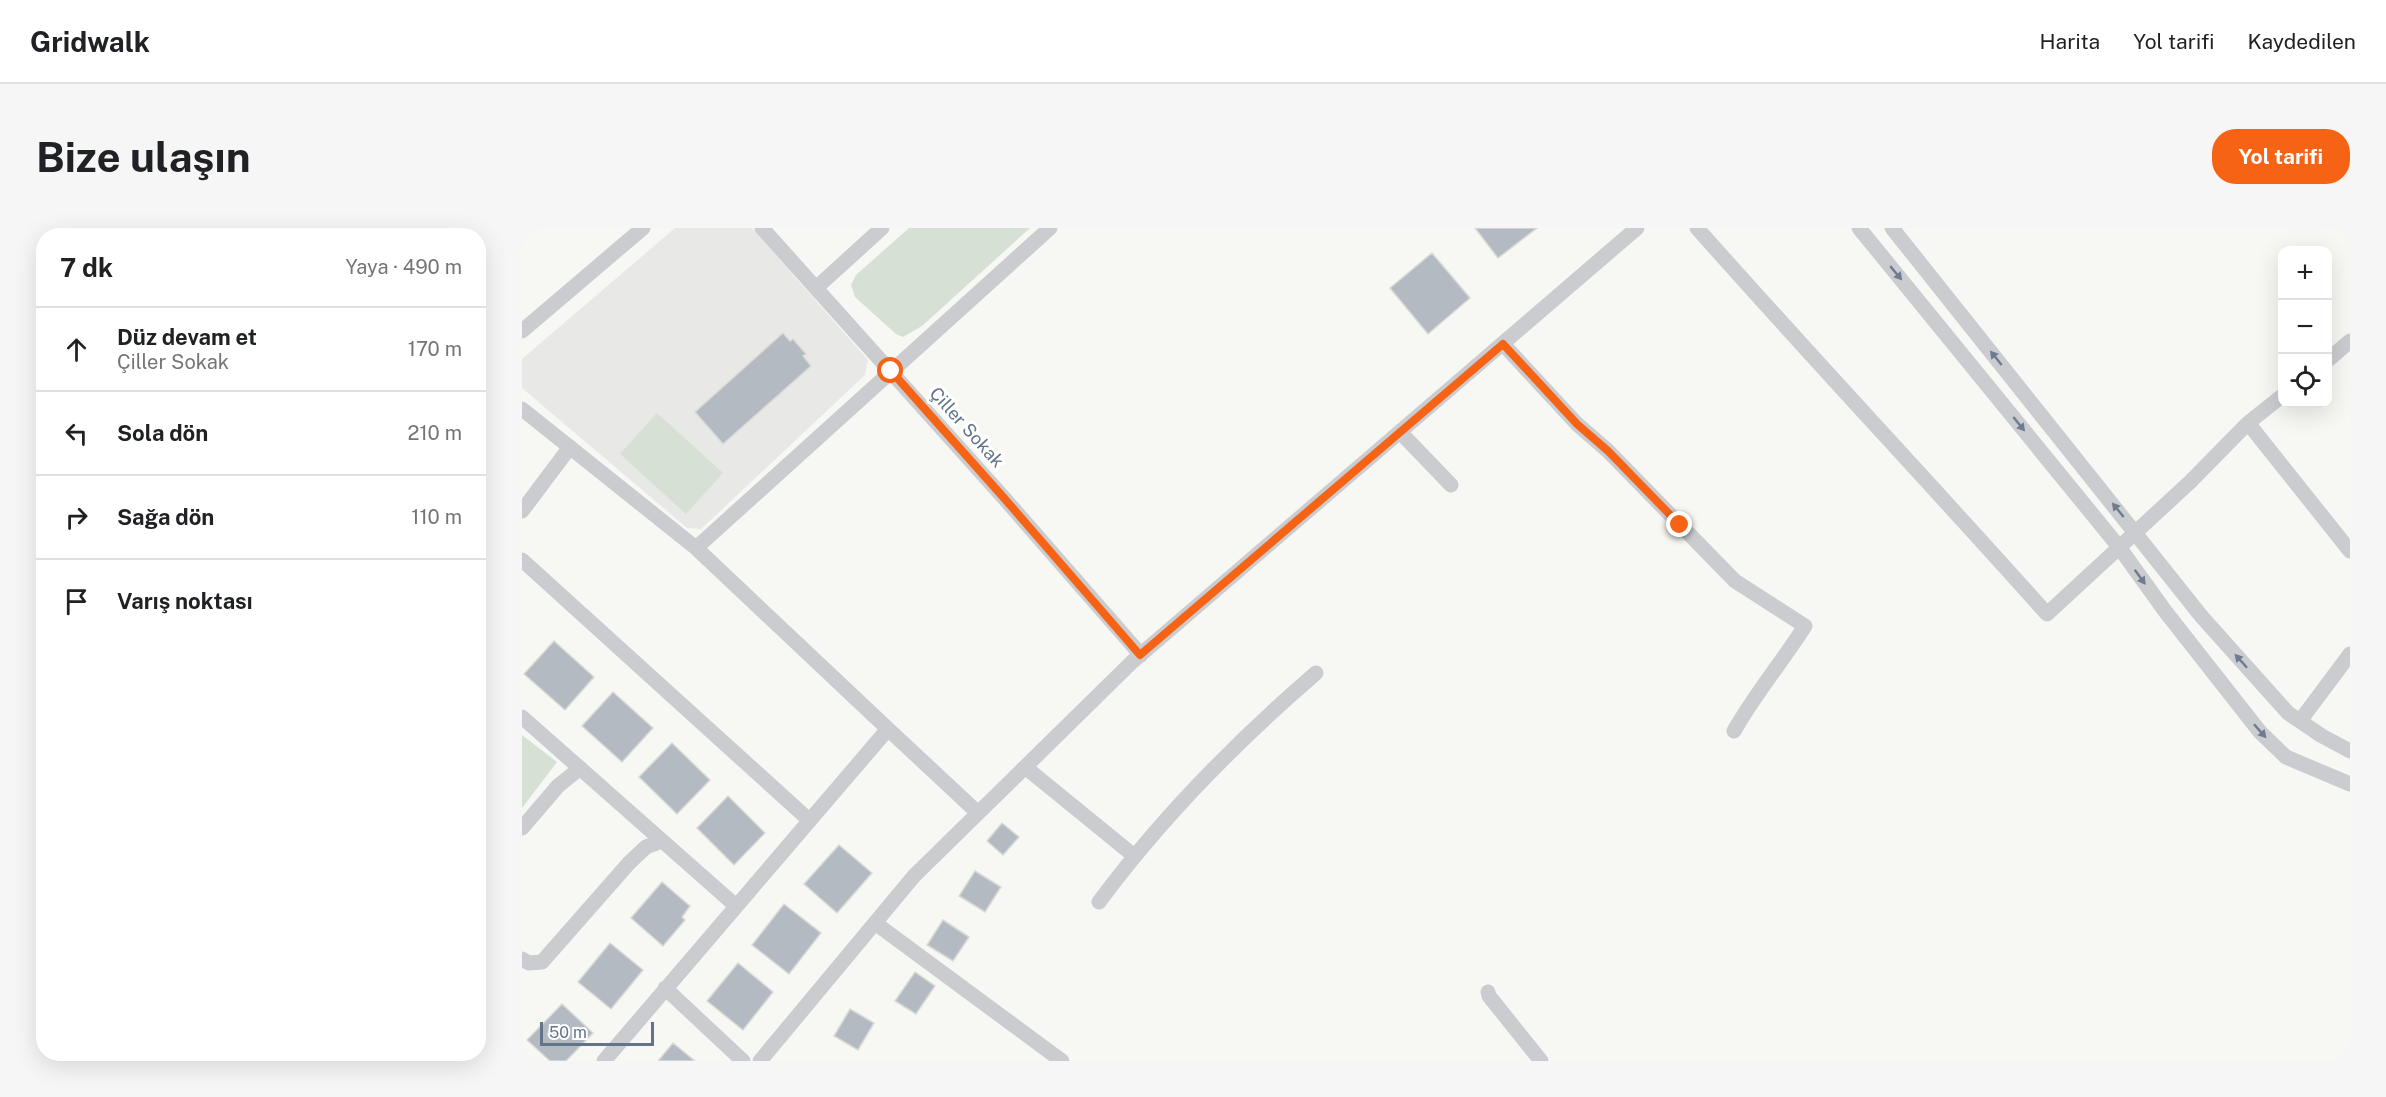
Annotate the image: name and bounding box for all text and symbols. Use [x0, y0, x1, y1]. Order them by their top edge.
text: Gridwalk [30, 25, 150, 58]
text: Harita [2040, 29, 2100, 54]
text: Yol tarifi [2133, 29, 2214, 54]
text: Kaydedilen [2247, 29, 2356, 54]
button: Yol tarifi [2212, 129, 2350, 184]
text: Bize ulaşın [36, 132, 251, 181]
map controls [2278, 246, 2332, 408]
button: + [2278, 246, 2332, 300]
text: 7 dk [60, 252, 113, 283]
text: Yaya · 490 m [345, 255, 462, 279]
one-way arrow [1890, 265, 1903, 281]
button: − [2278, 300, 2332, 354]
text: Düz devam et [117, 324, 257, 350]
icon: ahead [60, 333, 93, 366]
text: 170 m [408, 337, 462, 361]
text: Çiller Sokak [117, 350, 229, 374]
one-way arrow [1990, 350, 2003, 366]
button: locate [2278, 354, 2332, 408]
route start [877, 357, 903, 383]
street label: Çiller Sokak [925, 383, 1009, 471]
icon: left [60, 417, 93, 450]
one-way arrow [2012, 417, 2025, 432]
text: Sola dön [117, 420, 208, 446]
text: 210 m [408, 421, 462, 445]
icon: right [60, 501, 93, 534]
one-way arrow [2112, 503, 2125, 518]
text: Sağa dön [117, 504, 214, 530]
text: 110 m [411, 505, 462, 529]
route end [1666, 511, 1692, 537]
one-way arrow [2134, 570, 2146, 585]
icon: arrive [60, 585, 93, 618]
text: Varış noktası [117, 588, 252, 614]
one-way arrow [2235, 654, 2249, 668]
one-way arrow [2253, 723, 2266, 738]
scale bar [540, 1019, 654, 1046]
text: 50 m [549, 1023, 587, 1042]

